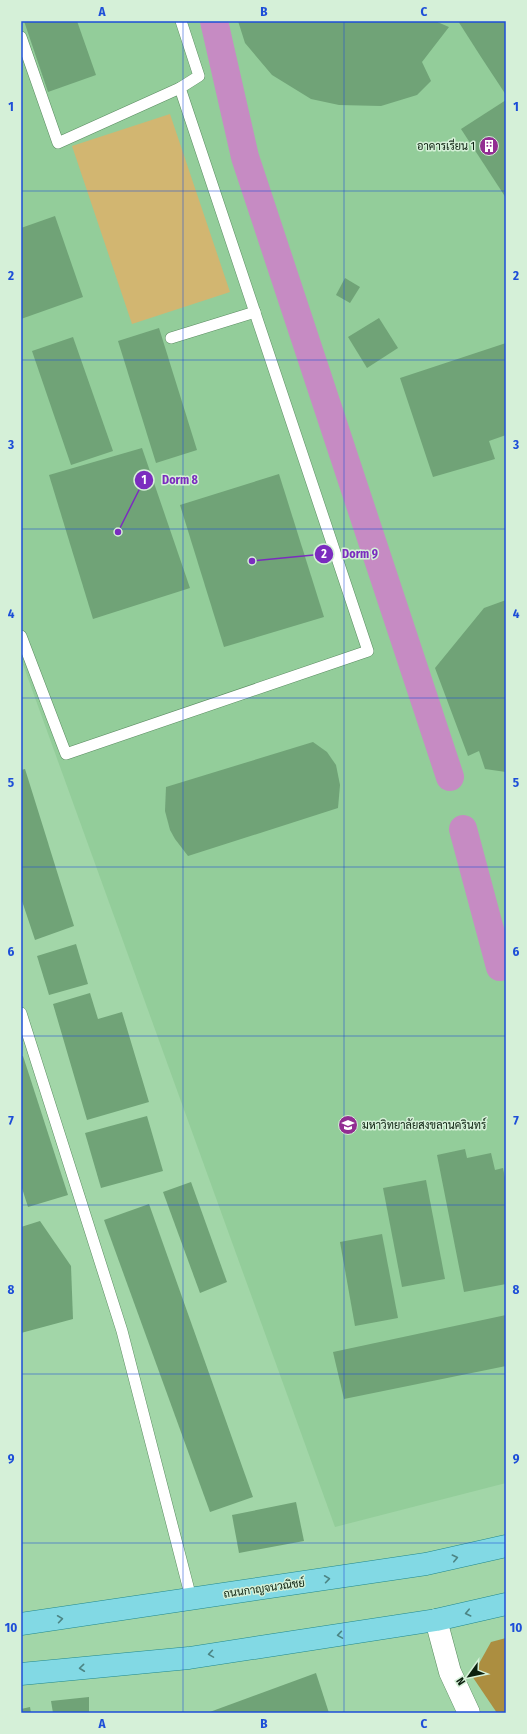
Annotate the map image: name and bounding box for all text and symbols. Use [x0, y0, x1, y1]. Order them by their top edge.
text: A [97, 4, 106, 19]
text: B [260, 4, 268, 19]
text: C [421, 4, 428, 19]
text: 1 [8, 99, 14, 114]
text: 1 [513, 99, 519, 114]
building icon: อาคารเรียน 1 [478, 135, 500, 157]
place label: อาคารเรียน 1 [417, 138, 475, 153]
text: 2 [7, 268, 14, 283]
text: 2 [512, 268, 519, 283]
text: 3 [7, 437, 14, 452]
text: 3 [512, 437, 519, 452]
callout: Dorm 8 [134, 468, 206, 492]
text: 1 [141, 473, 147, 487]
text: Dorm 8 [162, 473, 199, 487]
callout: Dorm 9 [314, 542, 386, 566]
text: 2 [320, 547, 327, 561]
text: Dorm 9 [342, 547, 378, 561]
text: 4 [8, 606, 15, 621]
text: 4 [513, 606, 520, 621]
text: 5 [8, 775, 14, 790]
text: 5 [513, 775, 519, 790]
text: 6 [8, 944, 15, 959]
text: 6 [513, 944, 520, 959]
text: 7 [8, 1113, 14, 1128]
text: 7 [513, 1113, 519, 1128]
school or university icon: มหาวิทยาลัยสงขลานครินทร์ [337, 1114, 359, 1136]
place label: มหาวิทยาลัยสงขลานครินทร์ [362, 1117, 486, 1132]
text: 8 [8, 1282, 15, 1297]
text: 8 [513, 1282, 520, 1297]
text: 9 [8, 1451, 15, 1466]
text: 9 [513, 1451, 520, 1466]
one-way arrow [452, 1554, 458, 1562]
street label: ถนนกาญจนวณิชย์ [222, 1574, 306, 1601]
one-way arrow [324, 1575, 330, 1584]
one-way arrow [465, 1608, 471, 1616]
one-way arrow [57, 1614, 63, 1623]
text: 10 [5, 1620, 17, 1635]
text: 10 [510, 1620, 522, 1635]
one-way arrow [337, 1630, 343, 1639]
one-way arrow [208, 1649, 215, 1658]
north arrow [449, 1656, 489, 1696]
one-way arrow [79, 1664, 85, 1673]
text: N [454, 1675, 468, 1687]
text: A [97, 1716, 106, 1731]
text: B [260, 1716, 268, 1731]
text: C [421, 1716, 428, 1731]

